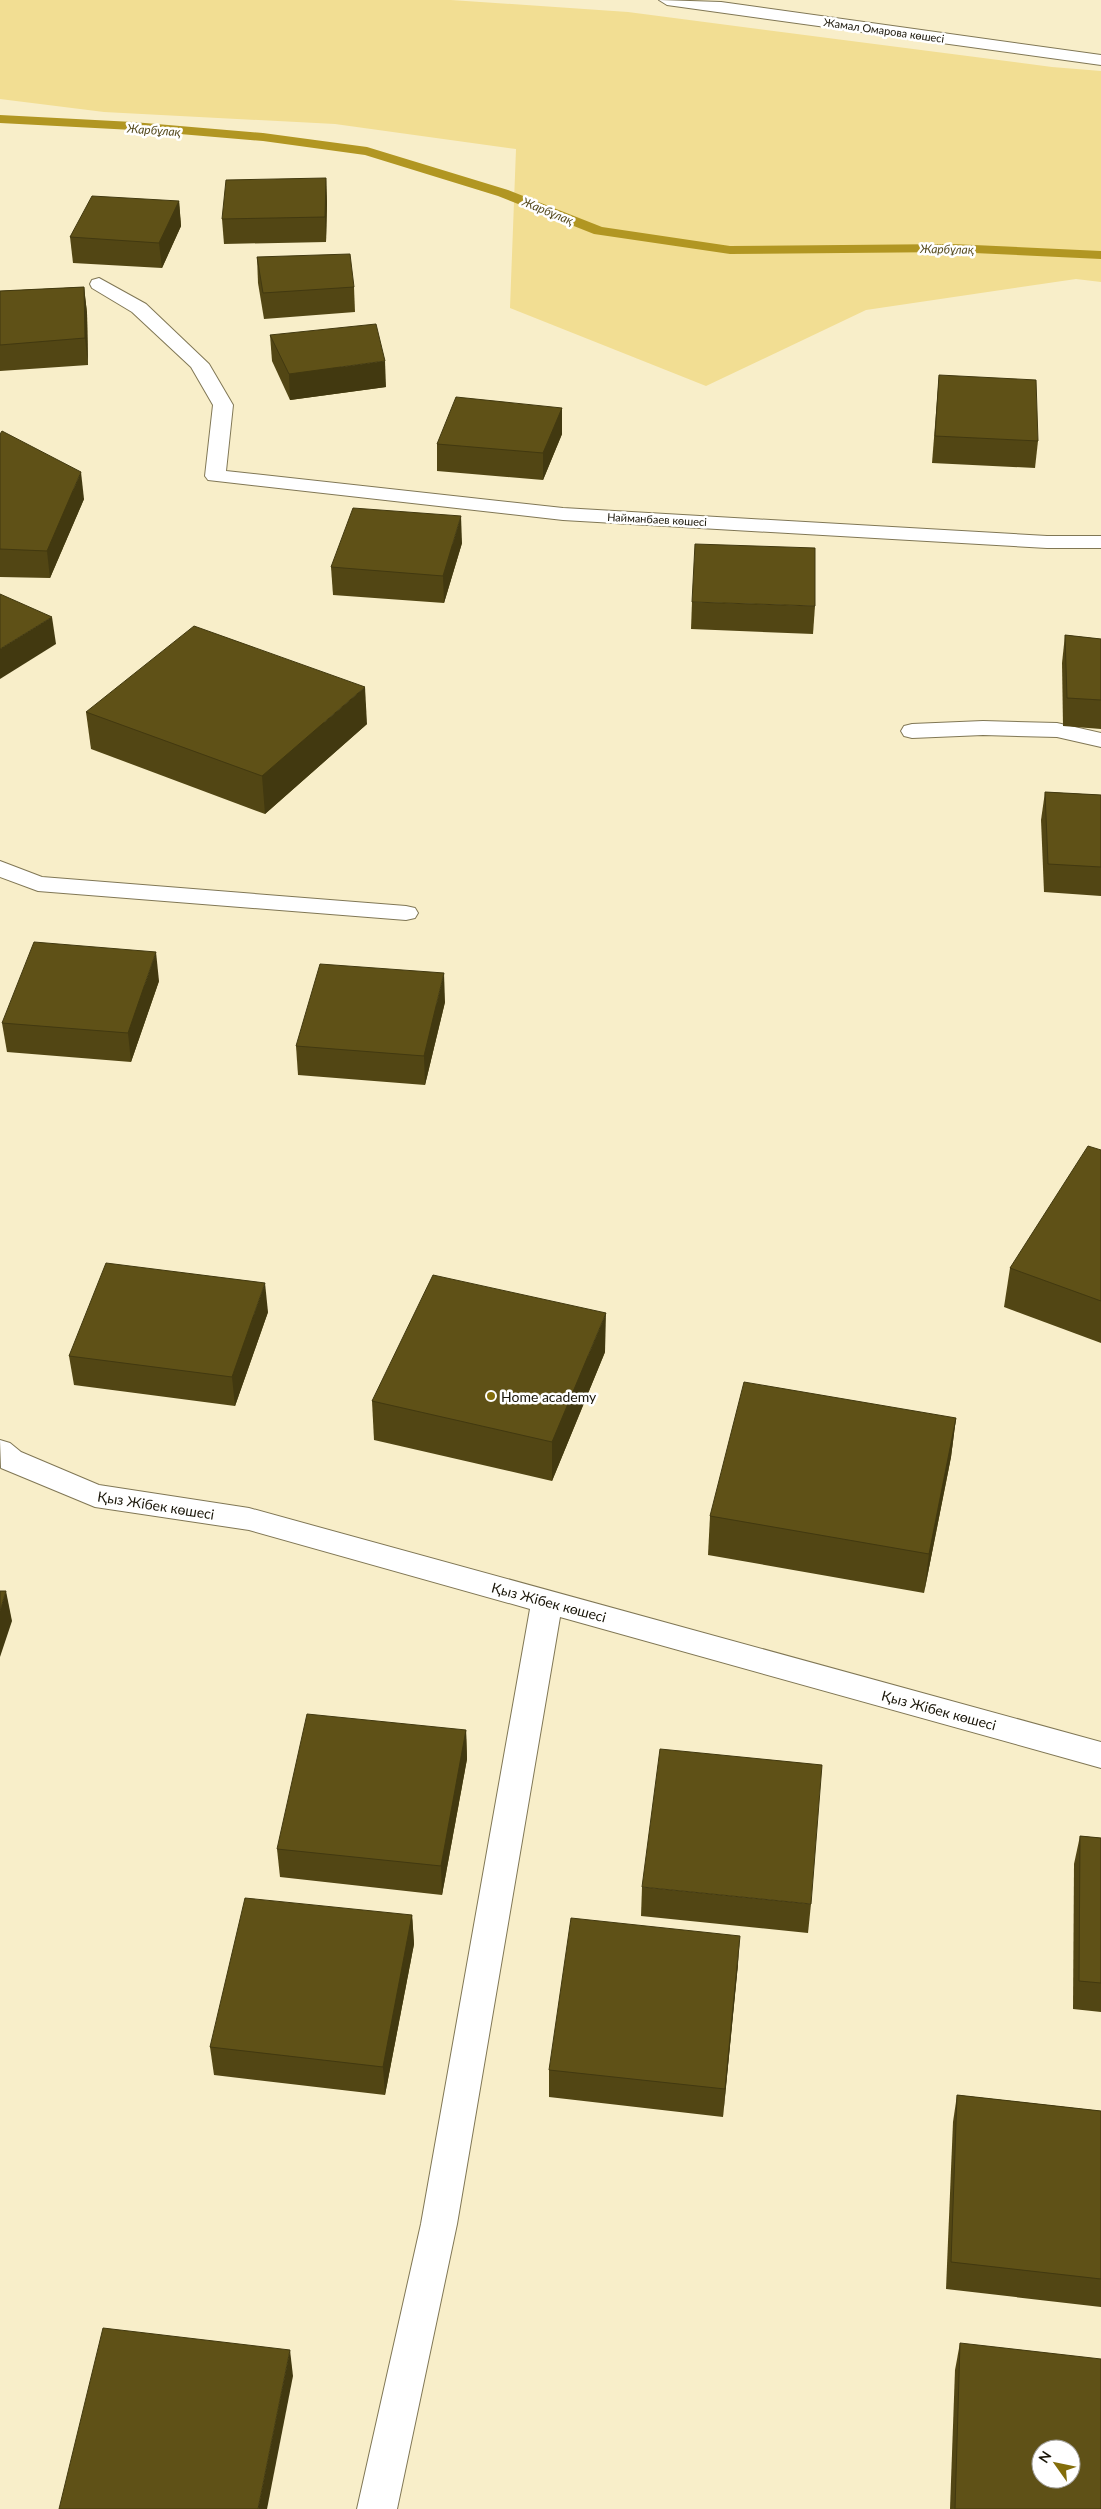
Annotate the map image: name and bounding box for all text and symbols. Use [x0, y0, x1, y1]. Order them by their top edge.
street label: Жамал Омарова көшесі [823, 15, 946, 45]
water label: Жарбұлақ [126, 121, 181, 139]
water label: Жарбұлақ [519, 194, 576, 228]
water label: Жарбұлақ [919, 241, 974, 257]
street label: Найманбаев көшесі [607, 510, 708, 528]
place label: Home academy [501, 1388, 597, 1405]
marker: Home academy [485, 1390, 497, 1402]
street label: Қыз Жібек көшесі [96, 1487, 216, 1523]
street label: Қыз Жібек көшесі [490, 1579, 608, 1625]
street label: Қыз Жібек көшесі [880, 1687, 998, 1733]
north arrow [1031, 2439, 1081, 2489]
text: N [1035, 2447, 1055, 2466]

